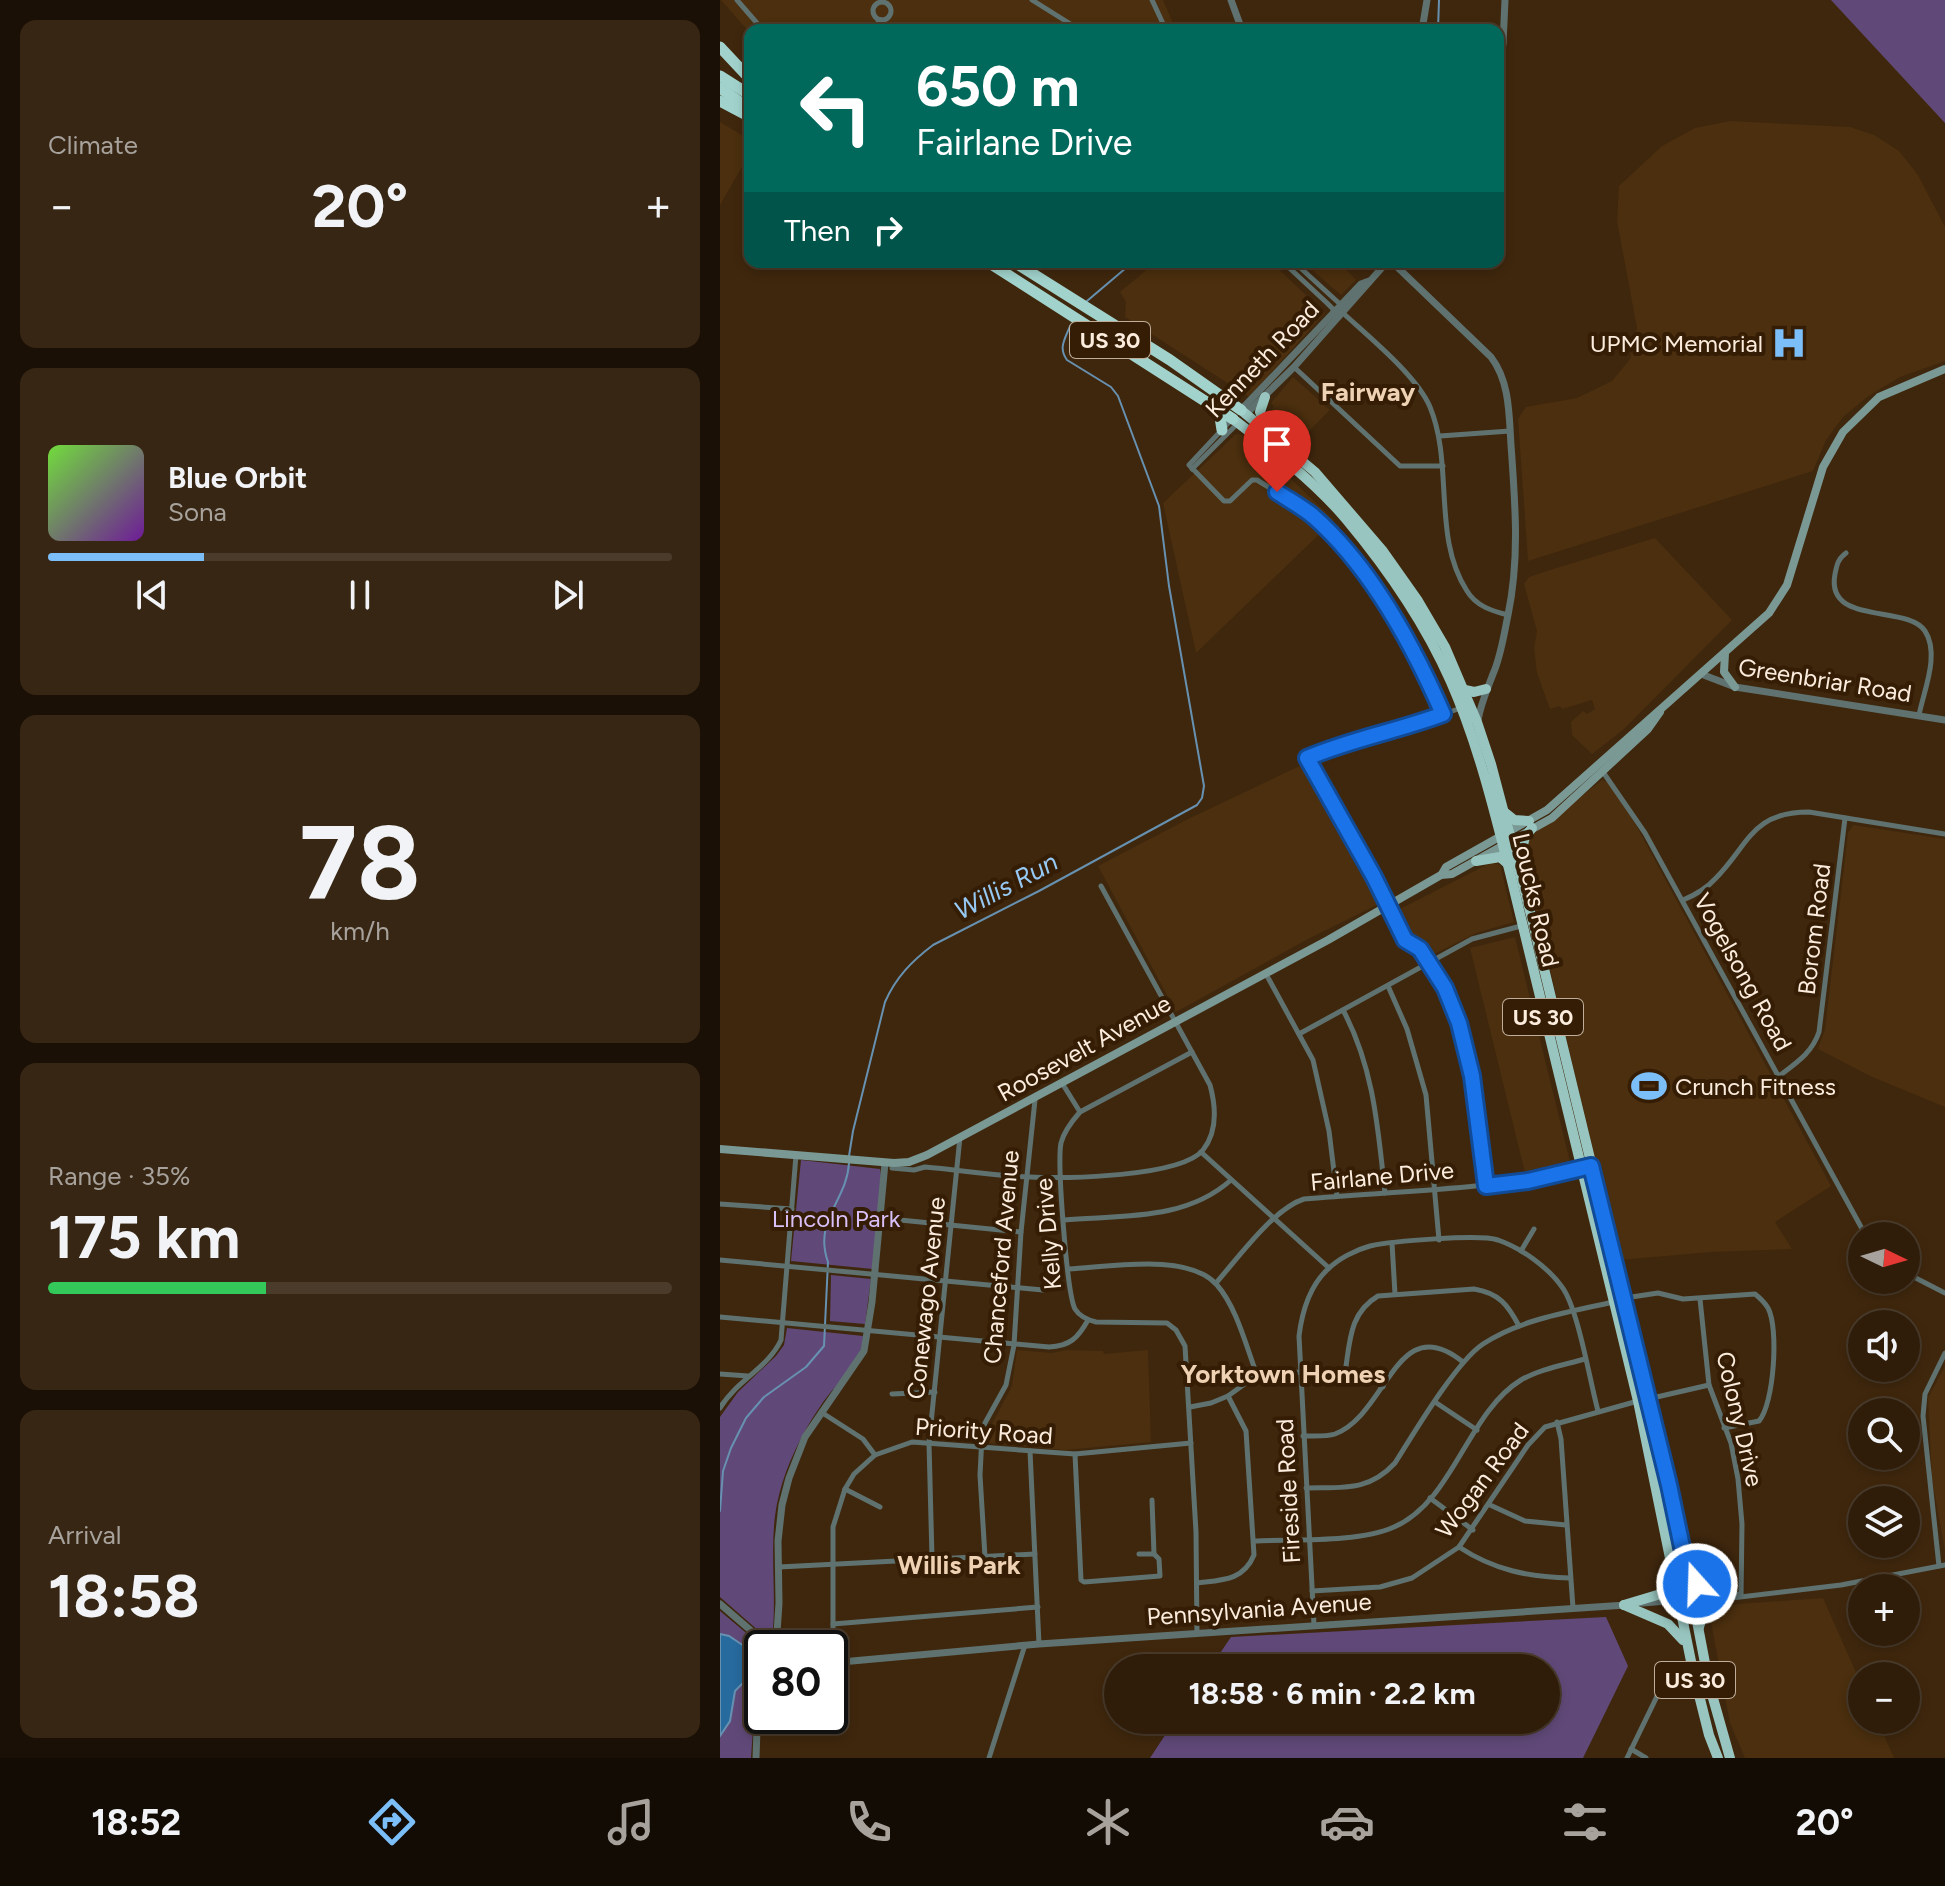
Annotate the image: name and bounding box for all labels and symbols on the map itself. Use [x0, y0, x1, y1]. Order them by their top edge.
street label: Kenneth Road [1199, 295, 1325, 423]
road number: US 30 [1070, 322, 1150, 358]
hospital icon: UPMC Memorial [1770, 324, 1808, 362]
place label: UPMC Memorial [1590, 329, 1763, 358]
district label: Fairway [1321, 376, 1415, 408]
pin [1243, 410, 1311, 492]
street label: Greenbriar Road [1736, 652, 1914, 708]
street label: Loucks Road [1506, 830, 1566, 970]
water label: Willis Run [949, 845, 1063, 927]
street label: Borom Road [1792, 862, 1836, 996]
street label: Vogelsong Road [1688, 888, 1798, 1056]
street label: Roosevelt Avenue [992, 988, 1176, 1108]
road number: US 30 [1503, 999, 1583, 1035]
sports icon: Crunch Fitness [1630, 1067, 1668, 1105]
place label: Crunch Fitness [1675, 1072, 1836, 1101]
street label: Chanceford Avenue [977, 1149, 1025, 1365]
street label: Fairlane Drive [1309, 1155, 1455, 1197]
street label: Kelly Drive [1029, 1177, 1067, 1291]
street label: Conewago Avenue [901, 1195, 951, 1401]
park label: Lincoln Park [772, 1204, 901, 1233]
north arrow [1848, 1222, 1920, 1294]
street label: Colony Drive [1710, 1349, 1770, 1489]
district label: Yorktown Homes [1181, 1358, 1385, 1390]
street label: Priority Road [914, 1412, 1054, 1450]
street label: Wogan Road [1429, 1417, 1535, 1543]
street label: Fireside Road [1270, 1418, 1306, 1564]
position arrow [1655, 1542, 1739, 1626]
district label: Willis Park [897, 1549, 1021, 1581]
street label: Pennsylvania Avenue [1146, 1587, 1372, 1631]
speed limit sign: 80 [744, 1630, 848, 1734]
road number: US 30 [1655, 1662, 1735, 1698]

